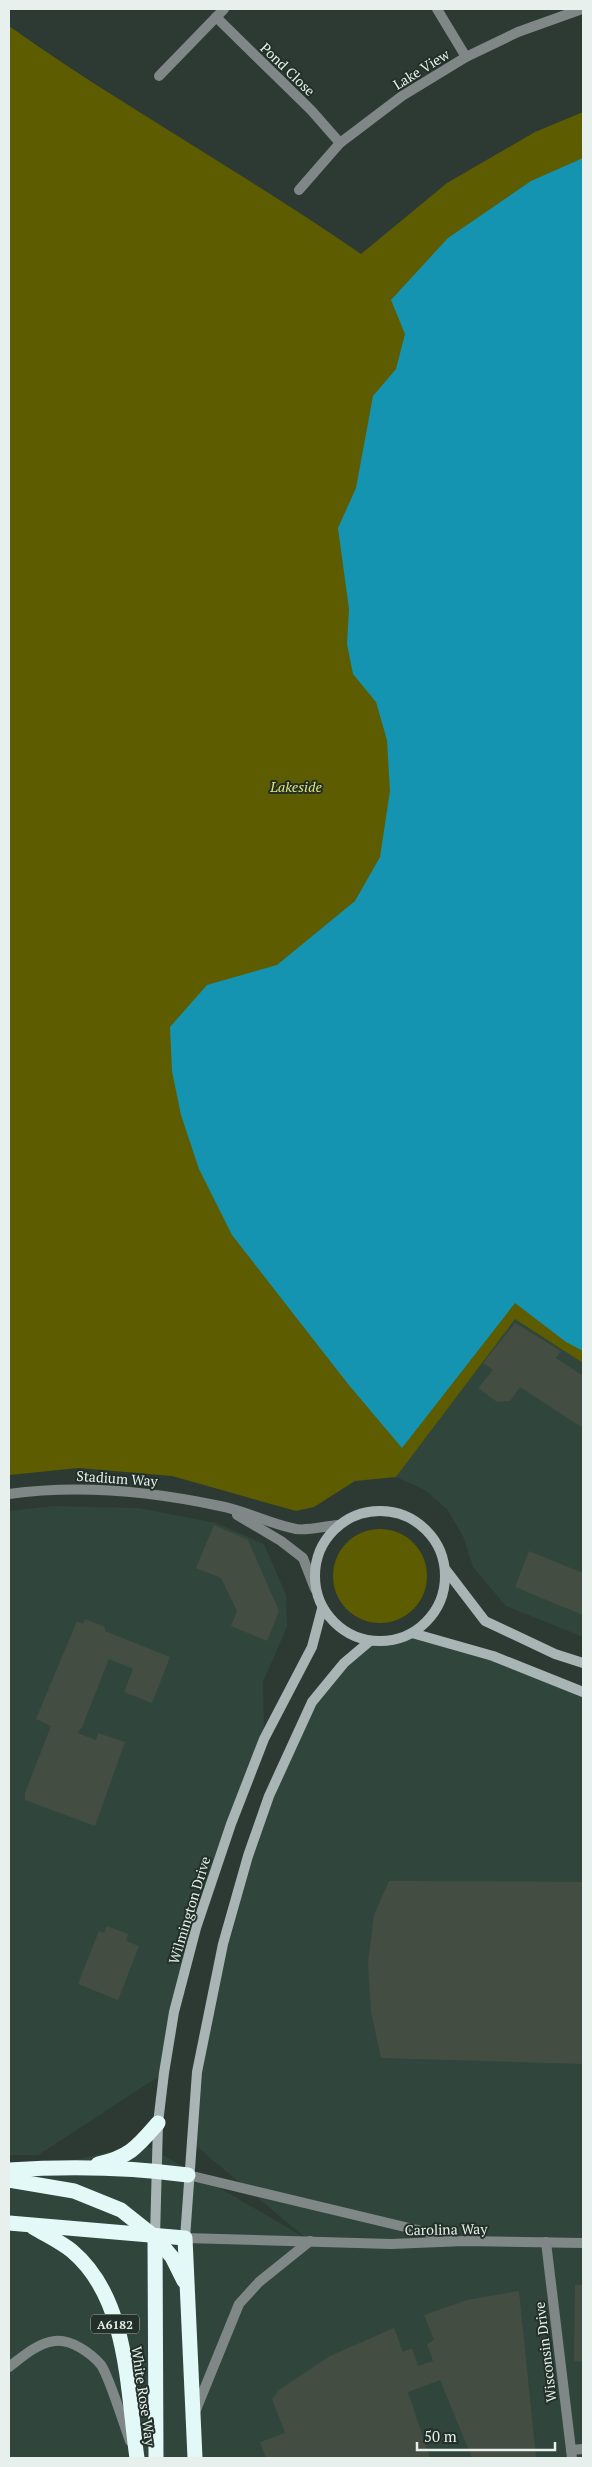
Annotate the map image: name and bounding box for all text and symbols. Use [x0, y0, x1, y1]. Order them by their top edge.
street label: Pond Close [256, 38, 320, 100]
street label: Lake View [389, 44, 453, 94]
park label: Lakeside [269, 777, 322, 796]
street label: Stadium Way [76, 1466, 159, 1490]
street label: Wilmington Drive [164, 1854, 214, 1966]
street label: Carolina Way [404, 2219, 488, 2239]
street label: Wisconsin Drive [529, 2301, 561, 2403]
road number: A6182 [91, 2314, 139, 2334]
street label: White Rose Way [128, 2345, 161, 2448]
scale bar [417, 2420, 554, 2452]
text: 50 m [424, 2426, 457, 2446]

